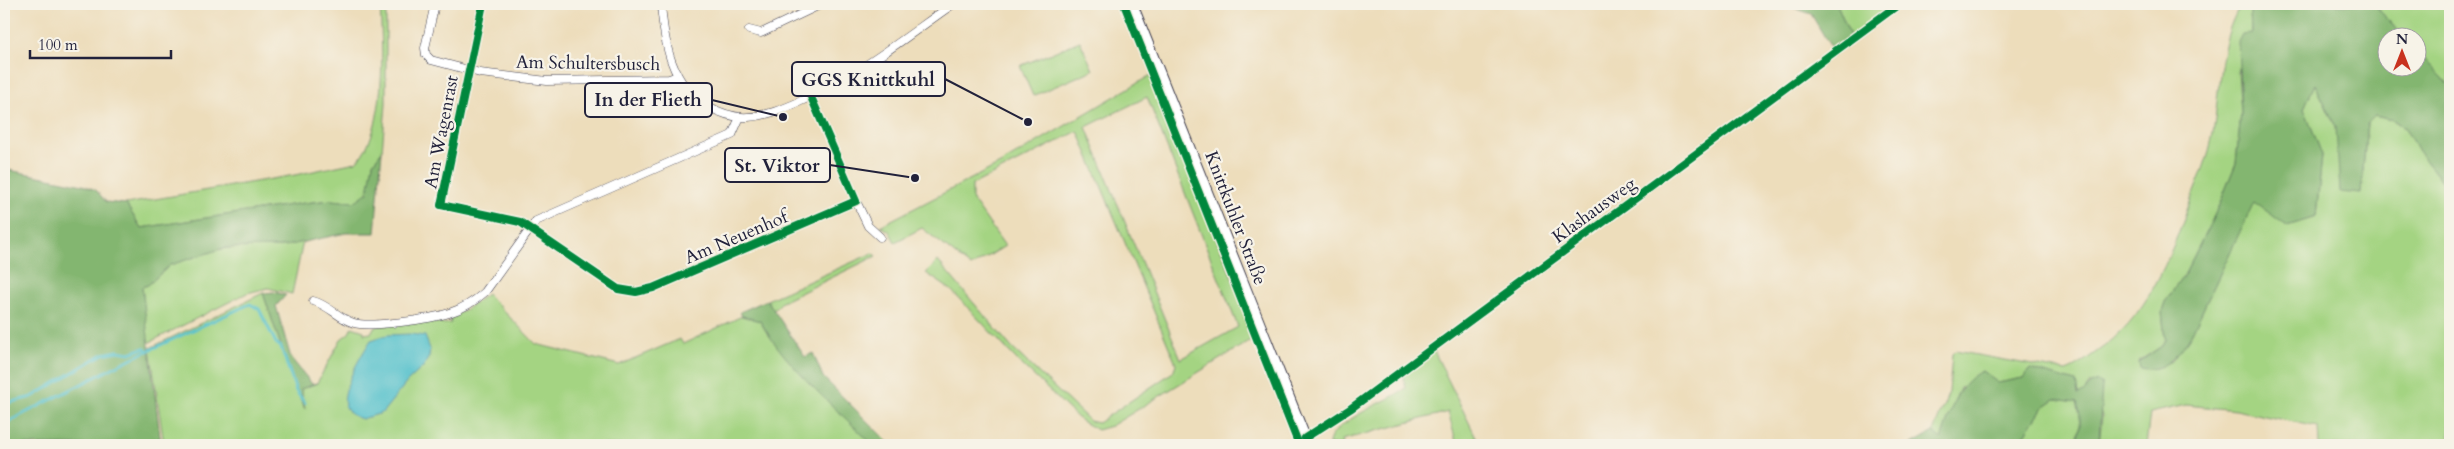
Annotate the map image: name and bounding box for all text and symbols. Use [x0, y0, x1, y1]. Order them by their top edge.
scale bar [30, 28, 171, 60]
north arrow [2376, 28, 2426, 78]
text: N [2396, 30, 2408, 49]
text: 100 m [38, 35, 78, 55]
street label: Am Schultersbusch [516, 50, 661, 77]
callout: GGS Knittkuhl [792, 62, 945, 96]
text: GGS Knittkuhl [801, 67, 935, 93]
street label: Am Wagenrast [418, 73, 465, 191]
callout: In der Flieth [585, 83, 712, 117]
text: In der Flieth [594, 87, 702, 113]
callout: St. Viktor [725, 148, 830, 182]
street label: Knittkuhler Straße [1198, 148, 1273, 289]
text: St. Viktor [734, 153, 820, 179]
street label: Klashausweg [1547, 171, 1642, 249]
street label: Am Neuenhof [681, 203, 795, 270]

